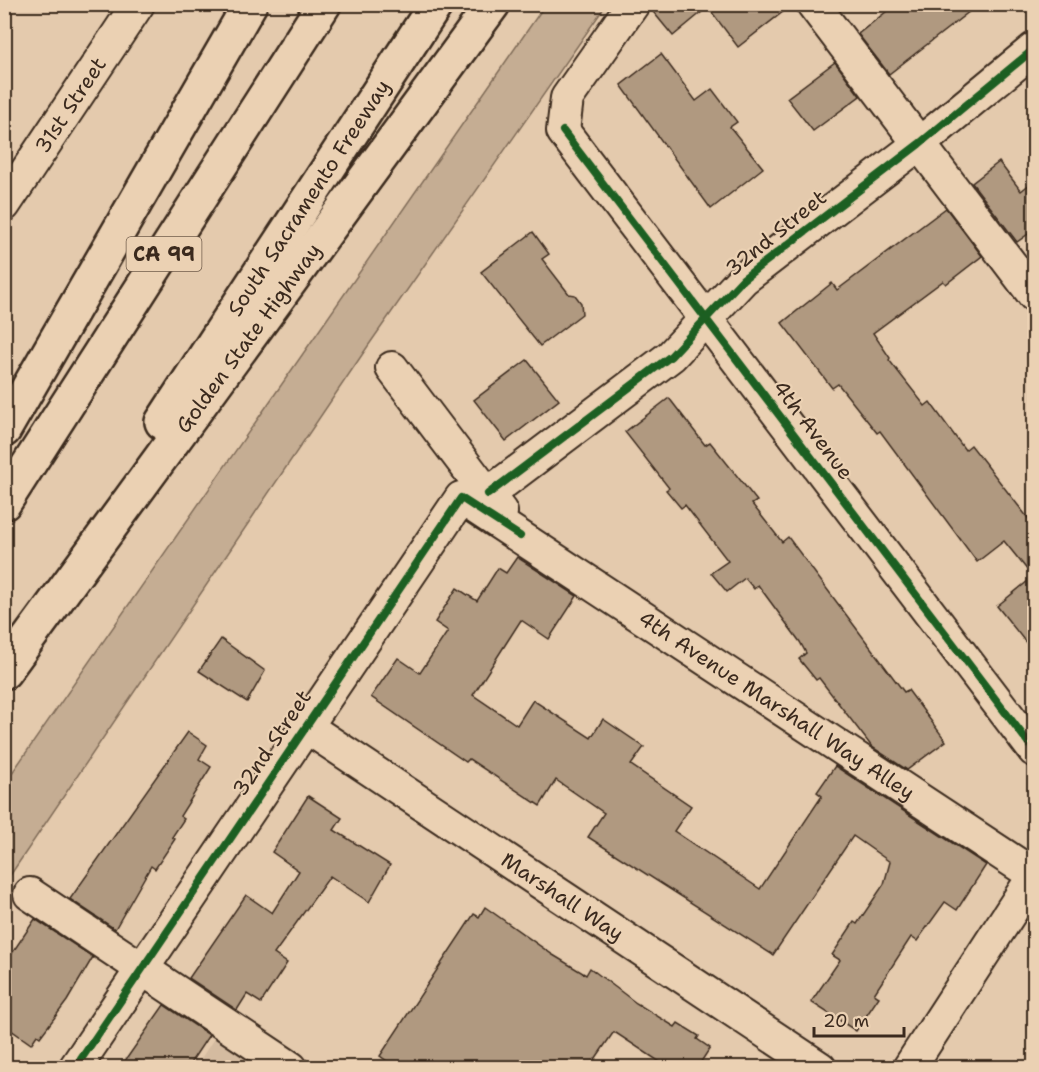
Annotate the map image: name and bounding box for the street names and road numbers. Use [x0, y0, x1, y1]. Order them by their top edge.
street label: 31st Street [28, 52, 113, 159]
street label: South Sacramento Freeway [221, 74, 397, 322]
street label: 32nd Street [720, 184, 832, 282]
road number: CA 99 [126, 237, 201, 271]
street label: Golden State Highway [170, 237, 327, 439]
street label: 4th Avenue [766, 375, 860, 485]
street label: 4th Avenue Marshall Way Alley [633, 604, 920, 807]
street label: 32nd Street [226, 684, 318, 802]
street label: Marshall Way [496, 846, 629, 948]

